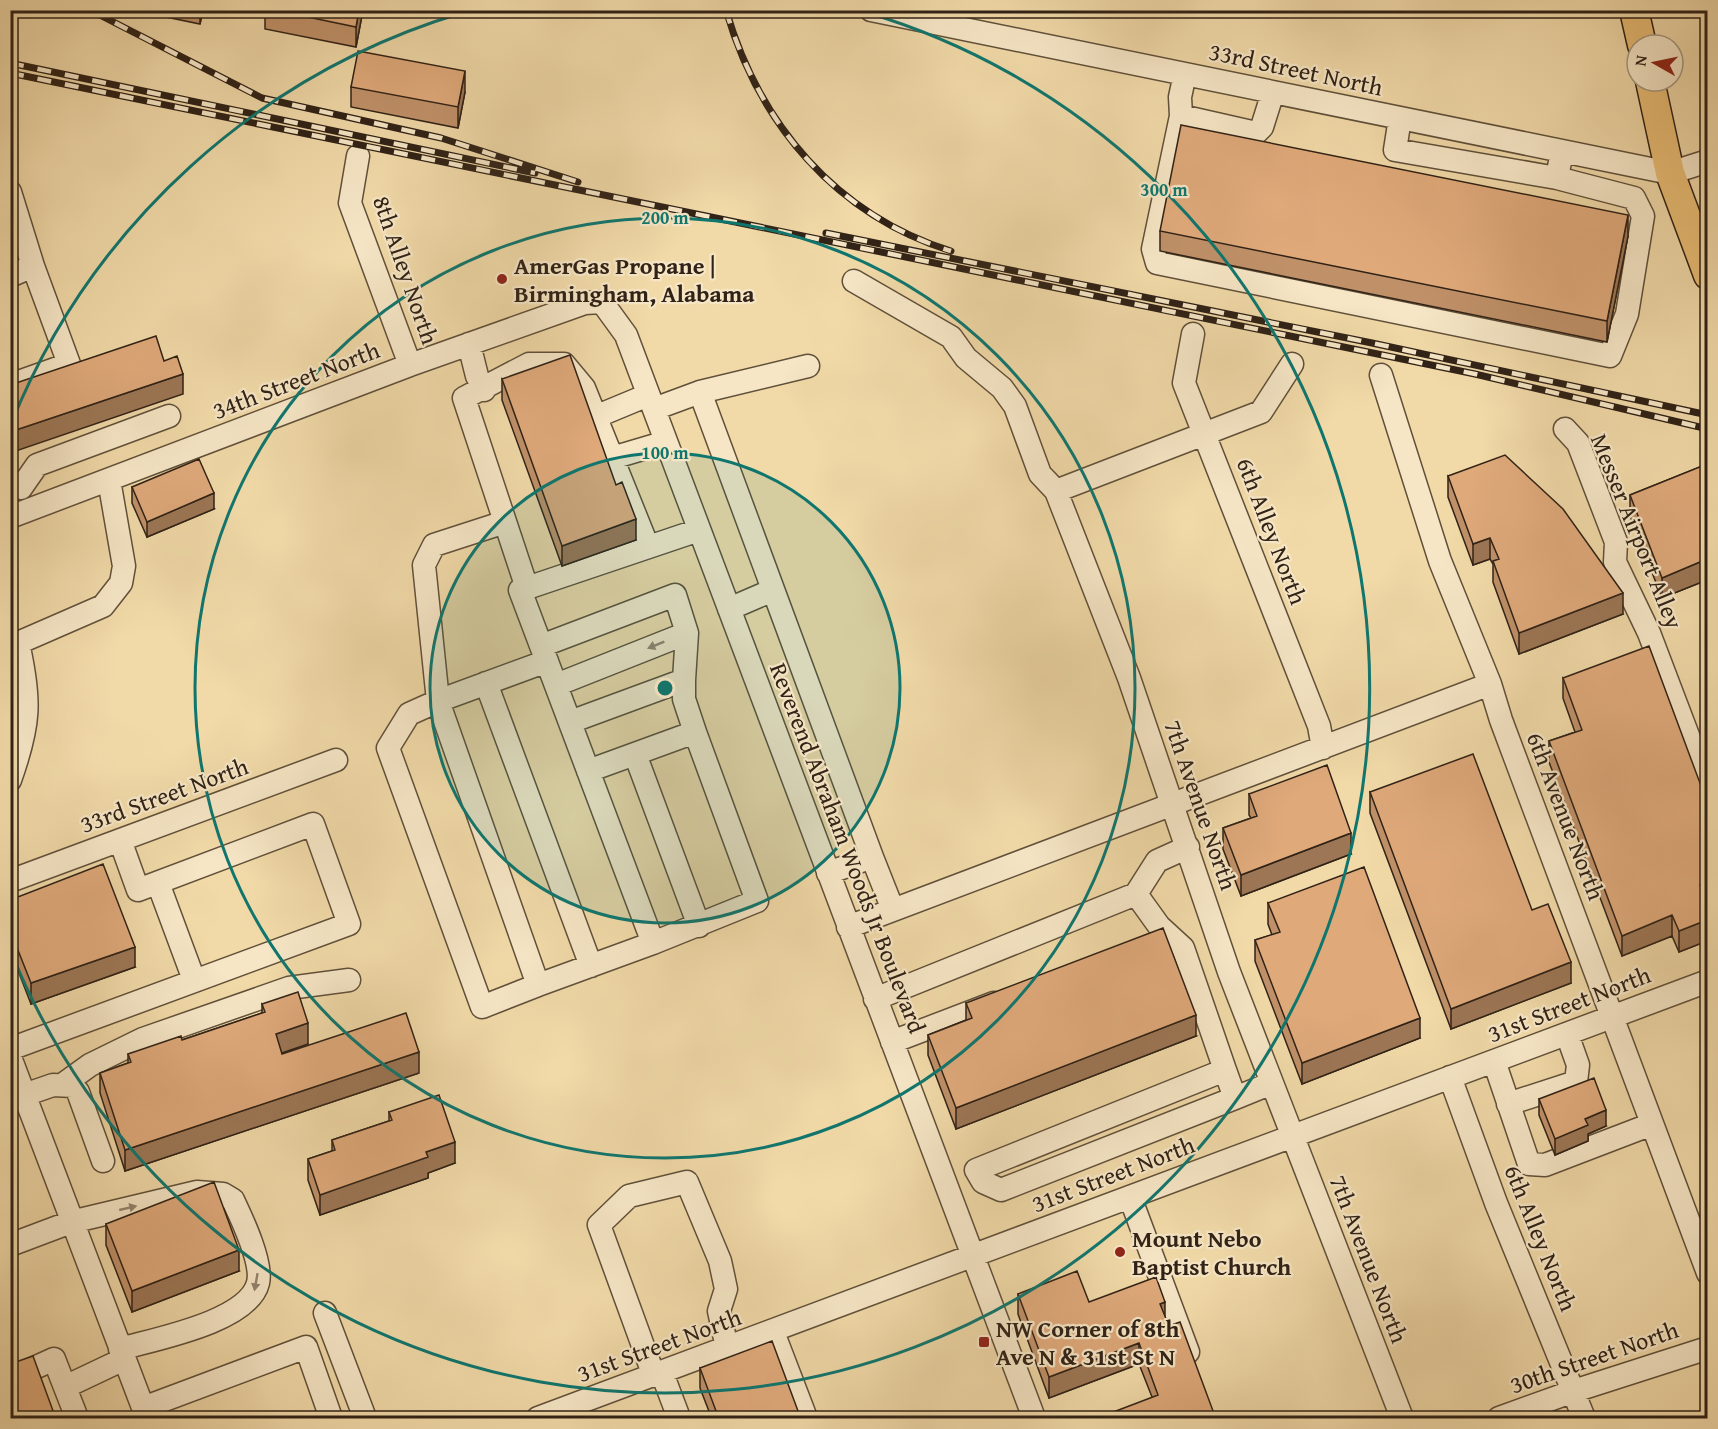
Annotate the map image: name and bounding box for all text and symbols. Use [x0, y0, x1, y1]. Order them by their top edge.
north arrow [1625, 33, 1685, 93]
street label: 33rd Street North [1206, 34, 1387, 105]
text: N [1627, 53, 1653, 68]
text: 300 m [1140, 176, 1188, 203]
street label: 8th Alley North [364, 191, 448, 350]
text: 200 m [641, 204, 689, 231]
place label: AmerGas Propane | Birmingham, Alabama [514, 248, 755, 311]
marker: AmerGas Propane | Birmingham, Alabama [495, 272, 509, 286]
street label: 34th Street North [208, 332, 385, 428]
street label: Messer Airport Alley [1582, 428, 1692, 634]
text: 100 m [641, 439, 689, 466]
street label: 6th Alley North [1228, 452, 1316, 610]
one-way arrow [647, 641, 665, 651]
street label: Reverend Abraham Woods Jr Boulevard [761, 658, 935, 1038]
centre of rings [655, 678, 675, 698]
street label: 7th Avenue North [1156, 715, 1247, 895]
street label: 6th Avenue North [1518, 727, 1614, 906]
street label: 33rd Street North [75, 748, 253, 842]
street label: 31st Street North [1482, 957, 1656, 1051]
street label: 31st Street North [1026, 1127, 1200, 1221]
street label: 6th Alley North [1496, 1160, 1586, 1317]
street label: 7th Avenue North [1321, 1170, 1417, 1349]
one-way arrow [119, 1202, 137, 1212]
place label: Mount Nebo Baptist Church [1132, 1221, 1291, 1284]
marker: Mount Nebo Baptist Church [1113, 1245, 1127, 1259]
one-way arrow [251, 1272, 260, 1291]
street label: 31st Street North [572, 1299, 746, 1391]
place label: NW Corner of 8th Ave N & 31st St N [996, 1311, 1180, 1374]
street label: 30th Street North [1505, 1312, 1683, 1402]
marker: NW Corner of 8th Ave N & 31st St N [977, 1335, 991, 1349]

